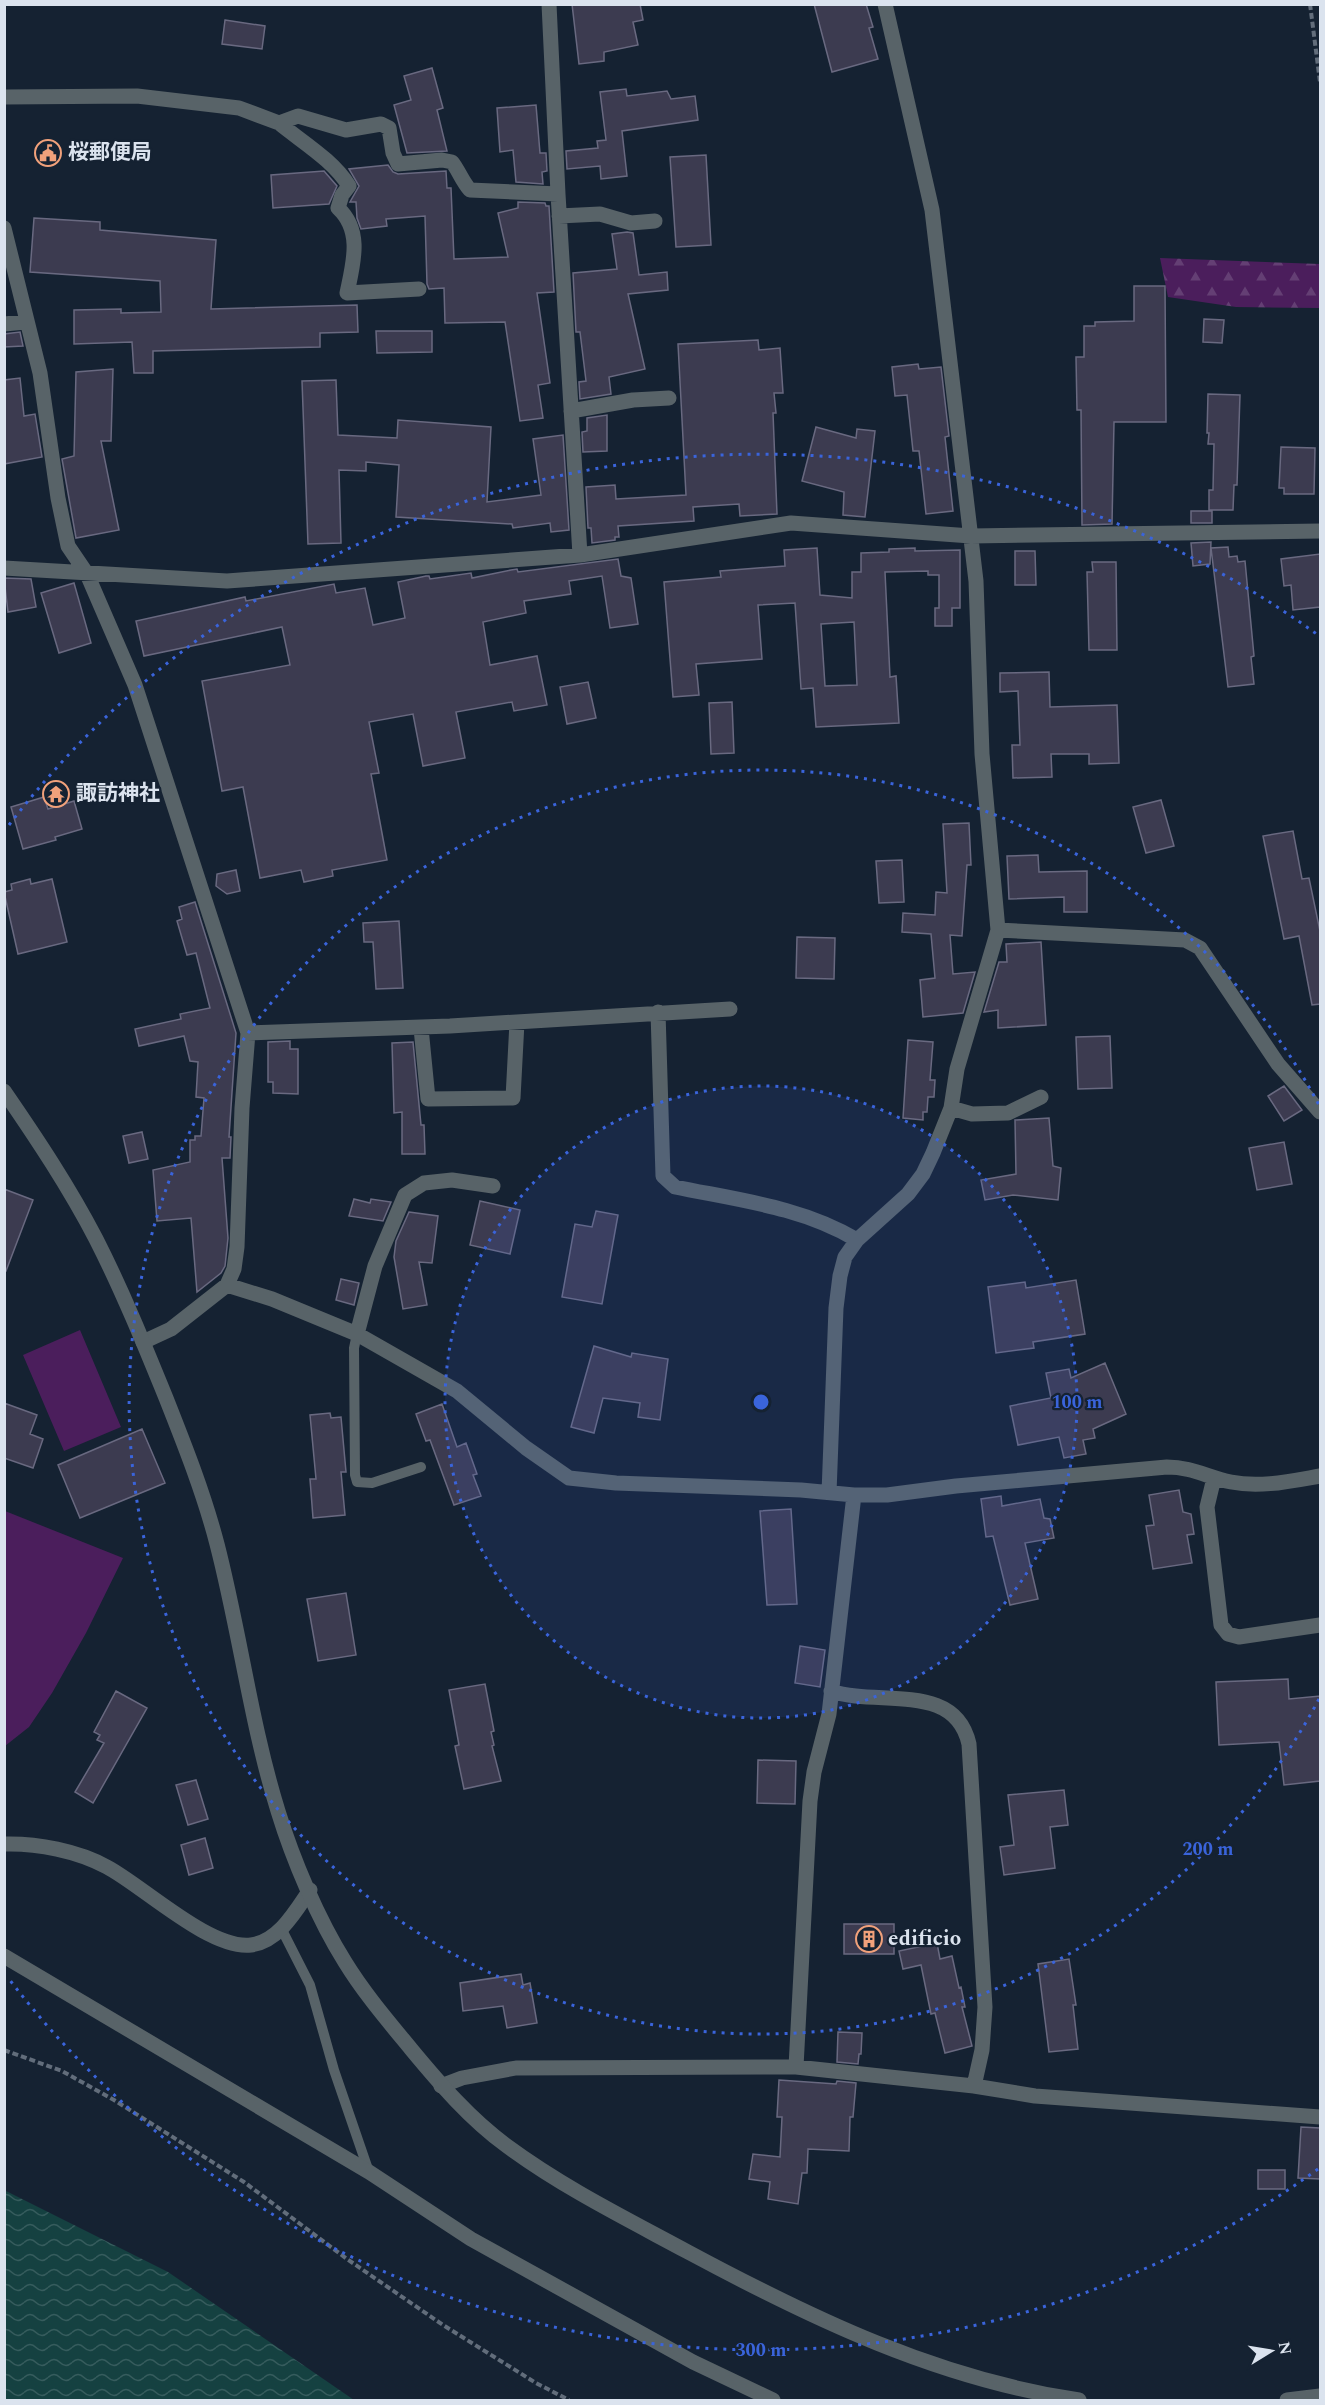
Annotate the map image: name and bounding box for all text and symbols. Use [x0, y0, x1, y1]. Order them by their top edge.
place label: 桜郵便局 [68, 137, 152, 169]
public building icon: 桜郵便局 [33, 138, 63, 168]
place label: 諏訪神社 [76, 778, 160, 810]
temple icon: 諏訪神社 [41, 779, 71, 809]
text: 100 m [1051, 1389, 1103, 1416]
centre of rings [751, 1392, 771, 1412]
text: 200 m [1182, 1836, 1234, 1863]
place label: edificio [888, 1923, 961, 1955]
building icon: edificio [854, 1924, 884, 1954]
north arrow [1241, 2321, 1301, 2381]
text: 300 m [735, 2337, 787, 2364]
text: N [1272, 2340, 1298, 2357]

